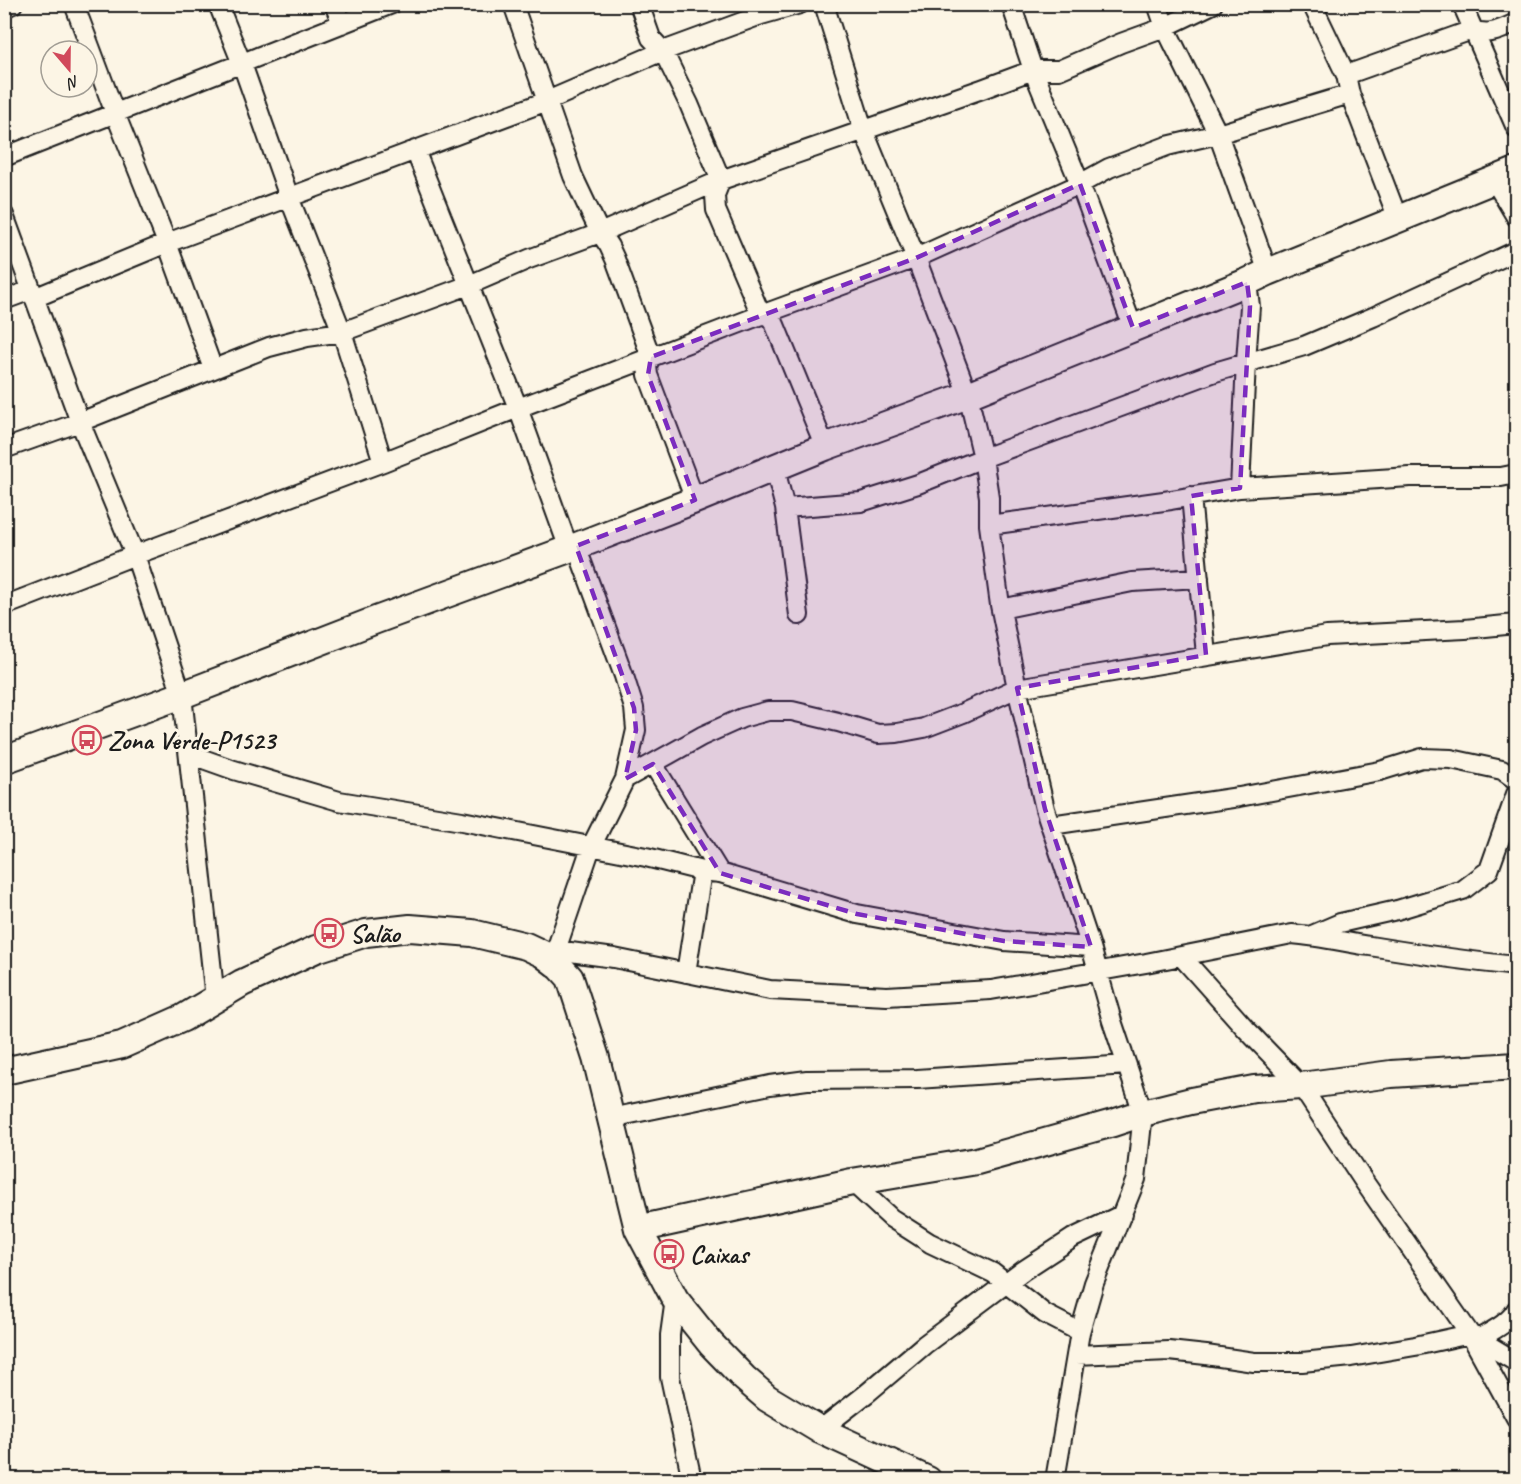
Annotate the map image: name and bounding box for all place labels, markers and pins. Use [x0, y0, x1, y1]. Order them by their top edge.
bus stop icon: Zona Verde-P1523 [71, 724, 103, 756]
place label: Zona Verde-P1523 [108, 724, 278, 757]
bus stop icon: Salão [313, 917, 345, 949]
place label: Salão [350, 917, 401, 950]
bus stop icon: Caixas [653, 1238, 685, 1270]
place label: Caixas [690, 1238, 751, 1271]

